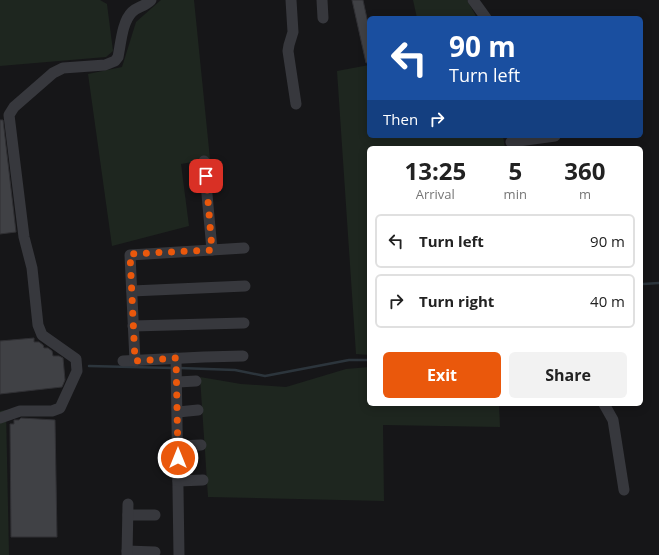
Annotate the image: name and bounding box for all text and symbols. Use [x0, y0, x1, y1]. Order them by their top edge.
text: 90 m [449, 27, 516, 65]
icon: left [383, 32, 435, 84]
text: Turn left [449, 63, 520, 87]
icon: right [426, 108, 448, 130]
text: Then [383, 109, 418, 129]
text: 13:25 [404, 154, 466, 187]
text: 5 [508, 154, 522, 187]
text: 360 [564, 154, 606, 187]
pin [189, 159, 223, 193]
icon: arrive [195, 165, 217, 187]
text: Arrival [416, 185, 455, 203]
text: min [504, 185, 527, 203]
text: m [579, 185, 591, 203]
icon: left [385, 230, 407, 252]
text: Turn left [419, 231, 484, 251]
text: 90 m [590, 231, 625, 251]
icon: right [385, 290, 407, 312]
text: Turn right [419, 291, 494, 311]
text: 40 m [590, 291, 625, 311]
button: Exit [383, 352, 501, 398]
button: Share [509, 352, 627, 398]
position arrow [157, 437, 199, 479]

